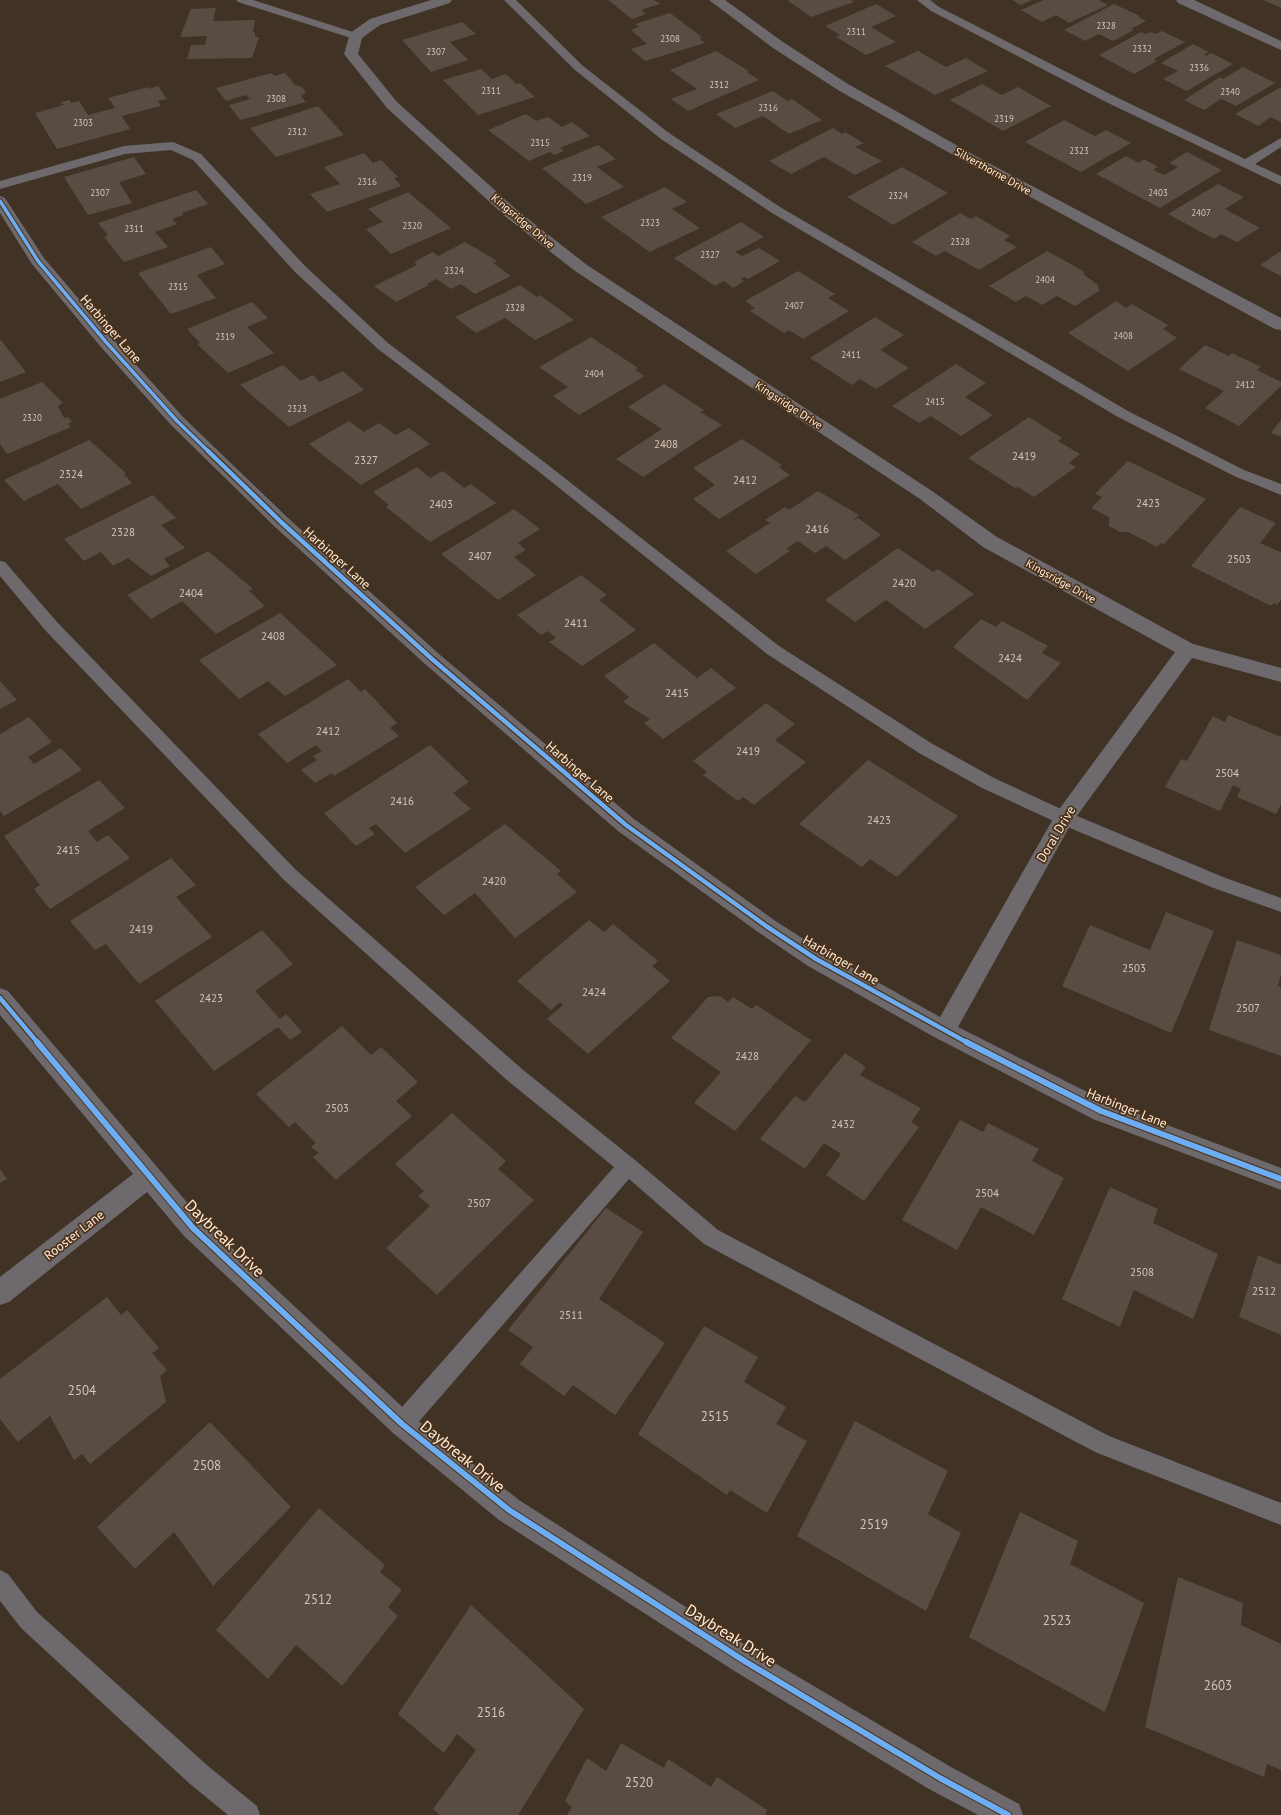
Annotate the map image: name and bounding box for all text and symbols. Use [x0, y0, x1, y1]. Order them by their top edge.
house number: 2328 [1096, 20, 1116, 31]
house number: 2311 [846, 26, 866, 37]
house number: 2308 [660, 33, 680, 44]
house number: 2332 [1132, 43, 1152, 54]
house number: 2307 [426, 46, 446, 57]
house number: 2336 [1189, 62, 1209, 73]
house number: 2312 [709, 79, 729, 90]
house number: 2311 [481, 85, 501, 96]
house number: 2340 [1220, 86, 1240, 97]
house number: 2308 [266, 93, 286, 104]
house number: 2316 [758, 102, 778, 113]
house number: 2319 [994, 113, 1014, 124]
house number: 2303 [73, 117, 93, 128]
house number: 2312 [287, 126, 307, 137]
house number: 2315 [530, 137, 550, 148]
street label: Silverthorne Drive [952, 144, 1034, 198]
house number: 2323 [1069, 145, 1089, 156]
house number: 2319 [572, 172, 592, 183]
house number: 2316 [357, 176, 377, 187]
house number: 2307 [90, 187, 110, 198]
house number: 2403 [1148, 187, 1168, 198]
house number: 2324 [888, 190, 908, 201]
street label: Kingsridge Drive [489, 191, 558, 252]
house number: 2407 [1191, 207, 1211, 218]
house number: 2323 [640, 217, 660, 228]
house number: 2320 [402, 220, 422, 231]
house number: 2311 [124, 223, 144, 234]
house number: 2328 [950, 236, 970, 247]
house number: 2327 [700, 249, 720, 260]
house number: 2324 [444, 265, 464, 276]
house number: 2404 [1035, 274, 1055, 285]
house number: 2315 [168, 281, 188, 292]
street label: Harbinger Lane [77, 291, 145, 367]
house number: 2407 [784, 300, 804, 311]
house number: 2328 [505, 302, 525, 313]
house number: 2408 [1113, 330, 1133, 341]
house number: 2319 [215, 331, 235, 342]
house number: 2411 [841, 349, 861, 360]
house number: 2404 [584, 368, 604, 379]
street label: Kingsridge Drive [753, 378, 826, 432]
house number: 2412 [1235, 379, 1255, 390]
house number: 2415 [925, 396, 945, 407]
house number: 2323 [287, 403, 307, 414]
house number: 2320 [22, 412, 42, 423]
house number: 2408 [654, 437, 678, 451]
house number: 2419 [1012, 449, 1036, 463]
house number: 2327 [354, 453, 378, 467]
house number: 2324 [59, 467, 83, 481]
house number: 2412 [733, 473, 757, 487]
house number: 2423 [1136, 496, 1160, 510]
house number: 2403 [429, 497, 453, 511]
house number: 2416 [805, 522, 829, 536]
street label: Harbinger Lane [300, 523, 374, 593]
house number: 2328 [111, 525, 135, 539]
house number: 2407 [468, 549, 492, 563]
house number: 2503 [1227, 552, 1251, 566]
street label: Kingsridge Drive [1024, 556, 1099, 606]
house number: 2420 [892, 576, 916, 590]
house number: 2404 [179, 586, 203, 600]
house number: 2411 [564, 616, 588, 630]
house number: 2408 [261, 629, 285, 643]
house number: 2424 [998, 651, 1022, 665]
house number: 2415 [665, 686, 689, 700]
house number: 2412 [316, 724, 340, 738]
street label: Harbinger Lane [542, 738, 618, 806]
house number: 2419 [736, 744, 760, 758]
house number: 2504 [1215, 766, 1239, 780]
house number: 2416 [390, 794, 414, 808]
street label: Doral Drive [1033, 803, 1079, 865]
house number: 2423 [867, 813, 891, 827]
house number: 2415 [56, 843, 80, 857]
house number: 2420 [482, 874, 506, 888]
house number: 2419 [129, 922, 153, 936]
street label: Harbinger Lane [800, 931, 882, 989]
house number: 2503 [1122, 961, 1146, 975]
house number: 2424 [582, 985, 606, 999]
house number: 2423 [199, 991, 223, 1005]
house number: 2507 [1236, 1001, 1260, 1015]
house number: 2428 [735, 1049, 759, 1063]
street label: Harbinger Lane [1084, 1084, 1170, 1132]
house number: 2503 [325, 1101, 349, 1115]
house number: 2432 [831, 1117, 855, 1131]
house number: 2504 [975, 1186, 999, 1200]
street label: Daybreak Drive [181, 1195, 269, 1281]
house number: 2507 [467, 1196, 491, 1210]
street label: Rooster Lane [40, 1206, 108, 1264]
house number: 2508 [1130, 1265, 1154, 1279]
house number: 2512 [1252, 1284, 1276, 1298]
house number: 2511 [559, 1308, 583, 1322]
house number: 2504 [68, 1382, 96, 1399]
house number: 2515 [701, 1408, 729, 1425]
street label: Daybreak Drive [417, 1416, 509, 1496]
house number: 2508 [193, 1457, 221, 1474]
house number: 2519 [860, 1516, 888, 1533]
house number: 2512 [304, 1591, 332, 1608]
street label: Daybreak Drive [682, 1599, 780, 1671]
house number: 2523 [1043, 1612, 1071, 1629]
house number: 2603 [1204, 1677, 1232, 1694]
house number: 2516 [477, 1704, 505, 1721]
house number: 2520 [625, 1774, 653, 1791]

